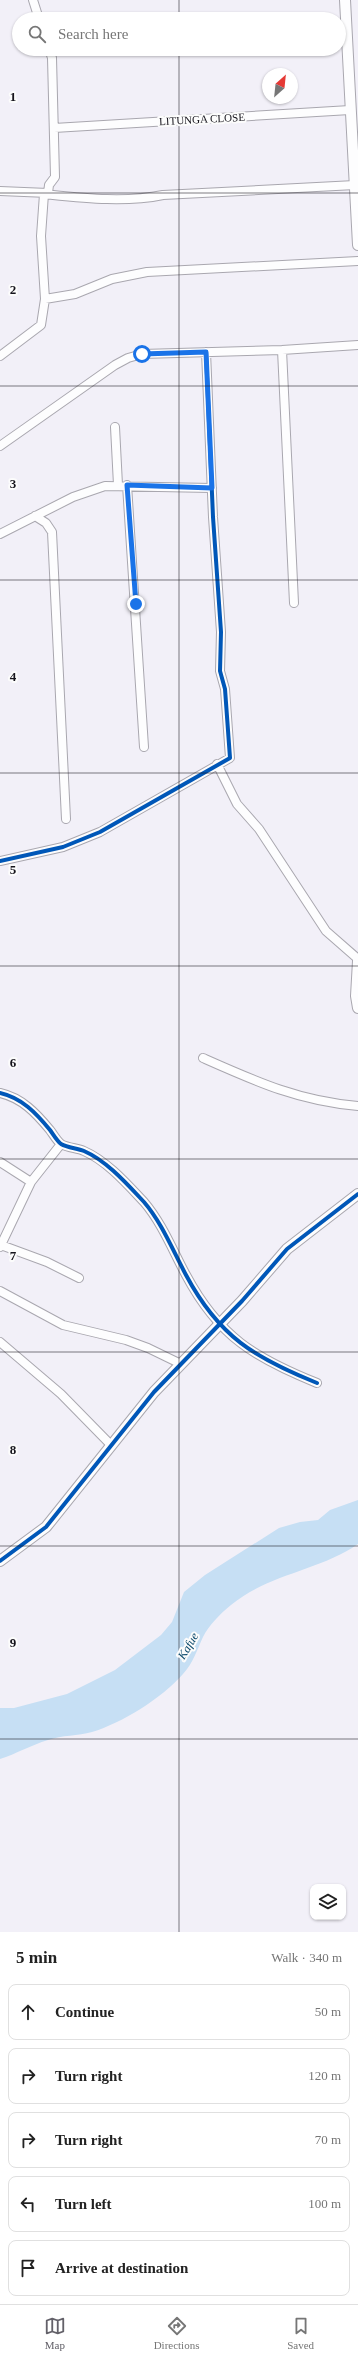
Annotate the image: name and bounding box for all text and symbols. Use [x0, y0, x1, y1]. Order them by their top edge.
search box [12, 12, 346, 56]
icon: search [26, 23, 48, 45]
text: Search here [58, 26, 128, 42]
north arrow [262, 68, 298, 104]
text: 1 [10, 89, 16, 104]
street label: LITUNGA CLOSE [159, 111, 245, 127]
text: 2 [10, 282, 16, 297]
route start [133, 345, 151, 363]
text: 3 [10, 476, 17, 491]
route end [127, 595, 145, 613]
text: 4 [10, 669, 17, 684]
text: 5 [10, 862, 17, 877]
text: 6 [10, 1055, 17, 1070]
text: 7 [10, 1248, 17, 1263]
text: 8 [10, 1442, 17, 1457]
water label: Kafue [174, 1630, 202, 1663]
text: 9 [10, 1635, 17, 1650]
map controls [310, 1884, 346, 1920]
button: layers [310, 1884, 346, 1920]
text: 5 min [16, 1948, 57, 1967]
text: Walk · 340 m [271, 1950, 342, 1965]
icon: ahead [17, 2001, 39, 2023]
text: Continue [55, 2004, 114, 2020]
text: 50 m [315, 2004, 341, 2019]
icon: right [17, 2065, 39, 2087]
text: Turn right [55, 2068, 122, 2084]
text: 120 m [308, 2068, 341, 2083]
icon: right [17, 2129, 39, 2151]
text: Turn right [55, 2132, 122, 2148]
text: 70 m [315, 2132, 341, 2147]
icon: left [17, 2193, 39, 2215]
text: Turn left [55, 2196, 112, 2212]
text: 100 m [308, 2196, 341, 2211]
icon: arrive [17, 2257, 39, 2279]
text: Arrive at destination [55, 2260, 188, 2276]
tab: Map [44, 2315, 66, 2351]
tab: Directions [154, 2315, 199, 2351]
tab: Saved [287, 2315, 314, 2351]

